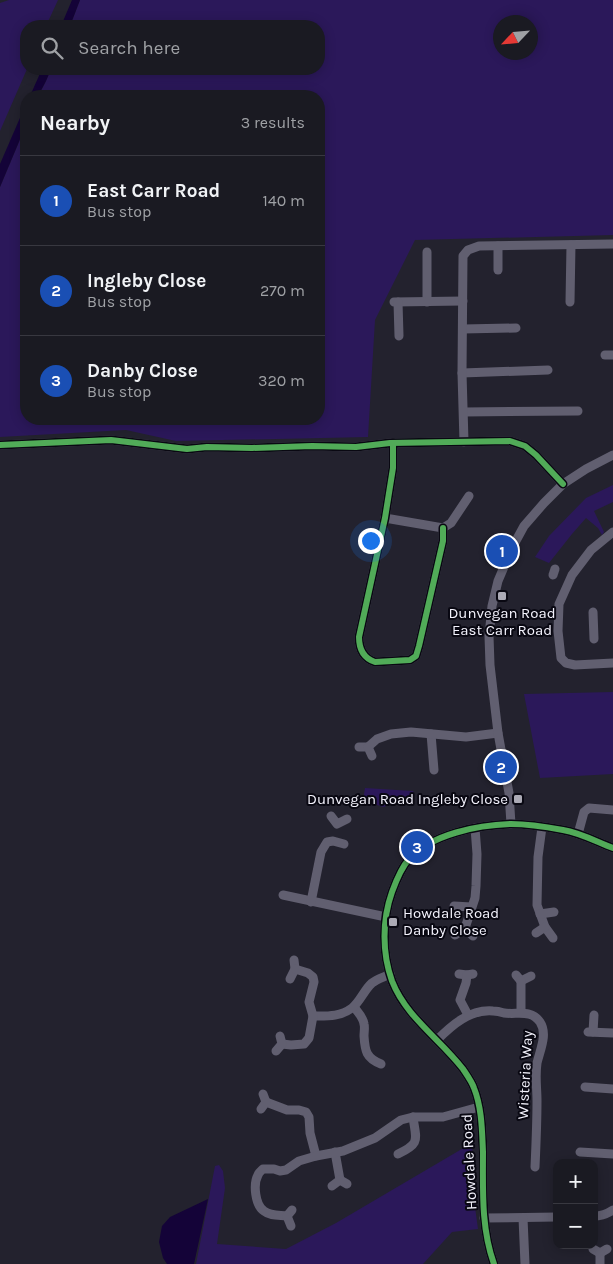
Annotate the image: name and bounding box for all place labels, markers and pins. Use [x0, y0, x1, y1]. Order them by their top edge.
pin: 1 [486, 532, 518, 570]
marker: Dunvegan Road East Carr Road [496, 590, 508, 602]
place label: Dunvegan Road East Carr Road [448, 604, 556, 639]
pin: 2 [485, 748, 517, 786]
place label: Dunvegan Road Ingleby Close [307, 790, 508, 808]
marker: Dunvegan Road Ingleby Close [512, 793, 524, 805]
pin: 3 [401, 828, 433, 866]
place label: Howdale Road Danby Close [403, 904, 499, 939]
marker: Howdale Road Danby Close [387, 916, 399, 928]

